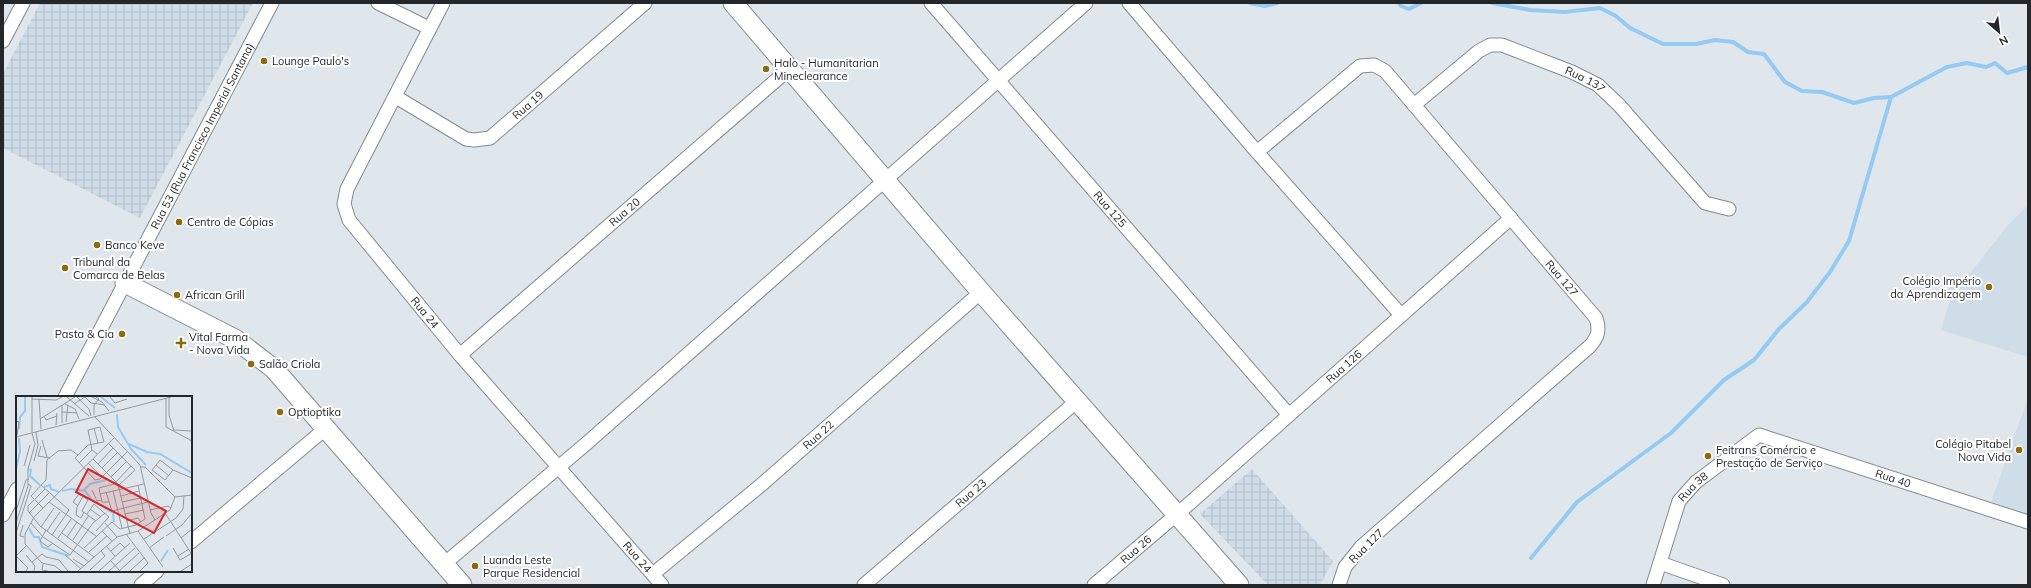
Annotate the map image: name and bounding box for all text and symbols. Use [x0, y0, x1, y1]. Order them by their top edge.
north arrow [1979, 12, 2019, 52]
text: N [1997, 33, 2011, 49]
street label: Rua 53 (Rua Francisco Imperial Santana) [148, 40, 257, 231]
place label: Lounge Paulo's [272, 54, 349, 68]
marker: Lounge Paulo's [259, 56, 269, 66]
place label: Halo - Humanitarian Mineclearance [774, 56, 879, 83]
street label: Rua 137 [1563, 63, 1608, 95]
marker: Halo - Humanitarian Mineclearance [761, 64, 771, 74]
street label: Rua 19 [509, 88, 546, 122]
street label: Rua 125 [1091, 188, 1130, 230]
street label: Rua 20 [606, 194, 643, 229]
place label: Centro de Cópias [187, 215, 274, 229]
marker: Centro de Cópias [174, 217, 184, 227]
place label: Banco Keve [105, 238, 165, 252]
marker: Banco Keve [92, 240, 102, 250]
place label: Tribunal da Comarca de Belas [73, 255, 165, 282]
street label: Rua 127 [1542, 257, 1581, 299]
marker: Tribunal da Comarca de Belas [60, 263, 70, 273]
place label: Colégio Império da Aprendizagem [1890, 274, 1981, 301]
marker: Colégio Império da Aprendizagem [1984, 282, 1994, 292]
place label: African Grill [185, 288, 245, 302]
marker: African Grill [172, 290, 182, 300]
street label: Rua 24 [408, 294, 442, 331]
place label: Pasta & Cia [55, 327, 114, 341]
marker: Pasta & Cia [117, 329, 127, 339]
place label: Vital Farma - Nova Vida [189, 330, 250, 357]
marker: Vital Farma - Nova Vida [176, 338, 186, 348]
street label: Rua 126 [1323, 347, 1365, 386]
place label: Salão Criola [259, 357, 320, 371]
marker: Salão Criola [246, 359, 256, 369]
inset map [16, 396, 192, 572]
place label: Optioptika [288, 405, 341, 419]
marker: Optioptika [275, 407, 285, 417]
street label: Rua 22 [800, 417, 837, 452]
place label: Colégio Pitabel Nova Vida [1935, 437, 2011, 464]
place label: Feitrans Comércio e Prestação de Serviço [1716, 443, 1823, 470]
marker: Colégio Pitabel Nova Vida [2014, 445, 2024, 455]
marker: Feitrans Comércio e Prestação de Serviço [1703, 451, 1713, 461]
street label: Rua 40 [1874, 466, 1913, 491]
street label: Rua 38 [1675, 468, 1711, 504]
street label: Rua 23 [952, 476, 989, 510]
street label: Rua 127 [1346, 526, 1386, 566]
street label: Rua 26 [1117, 532, 1155, 567]
street label: Rua 24 [620, 539, 655, 576]
place label: Luanda Leste Parque Residencial [483, 553, 580, 580]
marker: Luanda Leste Parque Residencial [470, 561, 480, 571]

